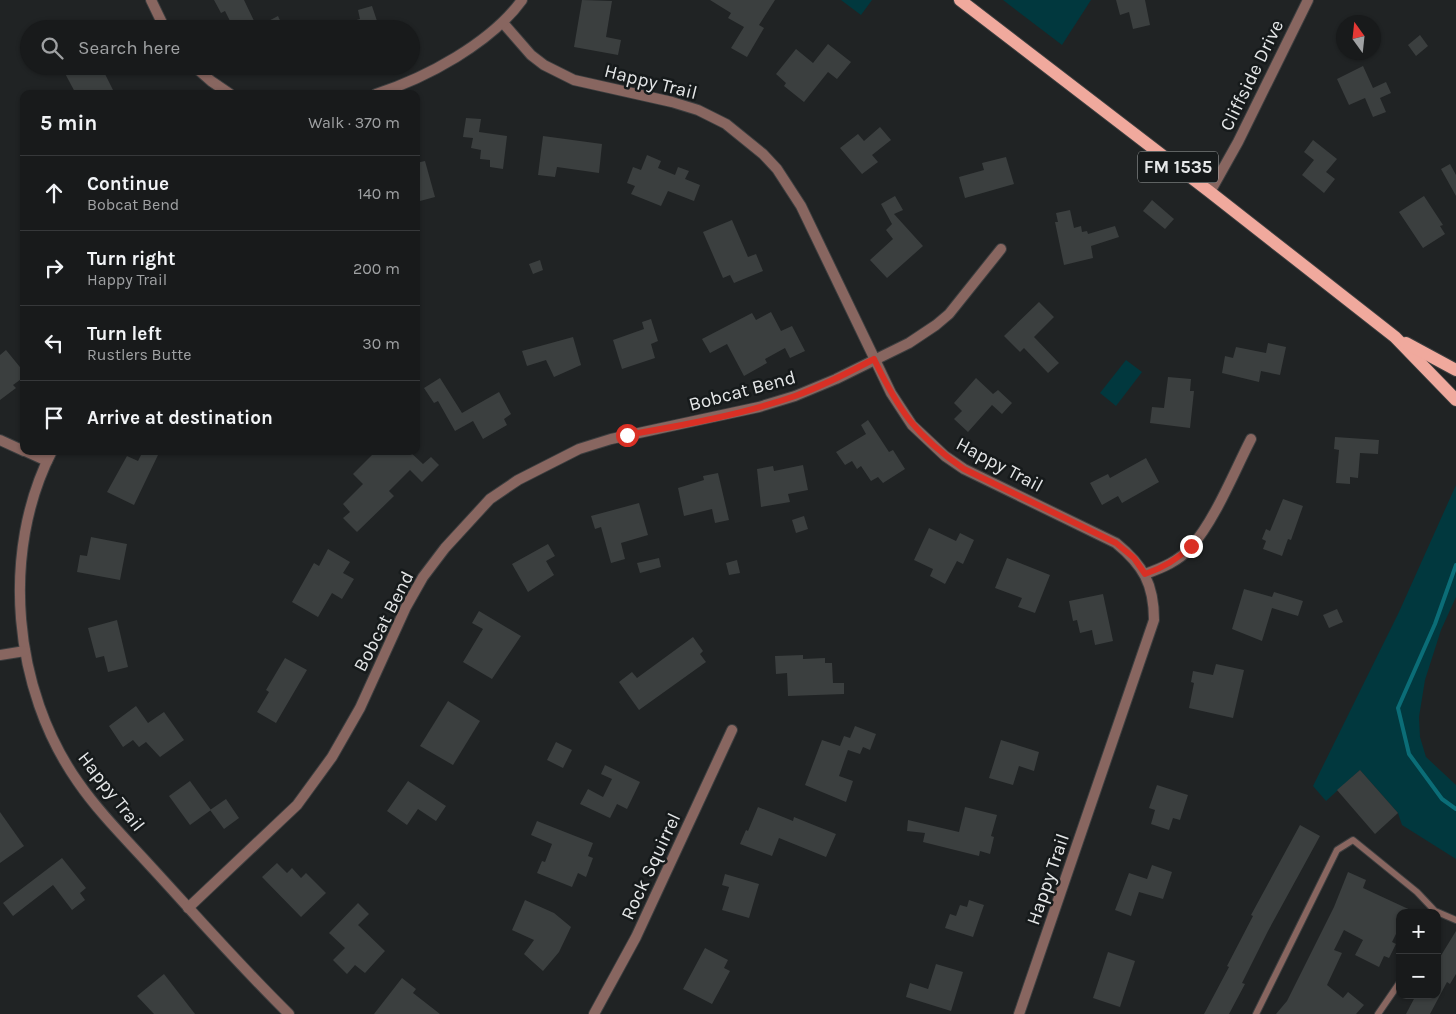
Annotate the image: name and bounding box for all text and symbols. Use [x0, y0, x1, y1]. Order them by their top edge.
north arrow [1336, 15, 1381, 60]
street label: Cliffside Drive [1216, 16, 1288, 135]
search box [20, 20, 420, 75]
icon: search [38, 34, 66, 62]
text: Search here [78, 37, 180, 59]
street label: Happy Trail [602, 60, 700, 104]
text: 5 min [40, 111, 97, 135]
text: Walk · 370 m [308, 113, 400, 132]
road number: FM 1535 [1138, 152, 1218, 182]
text: Continue [87, 173, 169, 195]
icon: ahead [40, 179, 68, 207]
text: 140 m [358, 184, 400, 203]
text: Bobcat Bend [87, 195, 179, 214]
text: Turn right [87, 248, 176, 270]
icon: right [40, 254, 68, 282]
text: 200 m [353, 259, 400, 278]
text: Happy Trail [87, 270, 167, 289]
text: Turn left [87, 323, 162, 345]
icon: left [40, 329, 68, 357]
text: 30 m [362, 334, 400, 353]
text: Rustlers Butte [87, 345, 191, 364]
street label: Bobcat Bend [686, 366, 798, 416]
icon: arrive [40, 404, 68, 432]
text: Arrive at destination [87, 407, 273, 429]
route start [616, 424, 639, 447]
street label: Happy Trail [952, 433, 1047, 497]
route end [1180, 535, 1203, 558]
street label: Bobcat Bend [349, 568, 419, 675]
street label: Happy Trail [73, 747, 149, 836]
street label: Rock Squirrel [617, 809, 685, 923]
street label: Happy Trail [1022, 831, 1074, 928]
map controls [1396, 909, 1441, 999]
button: + [1396, 909, 1441, 954]
button: − [1396, 954, 1441, 999]

